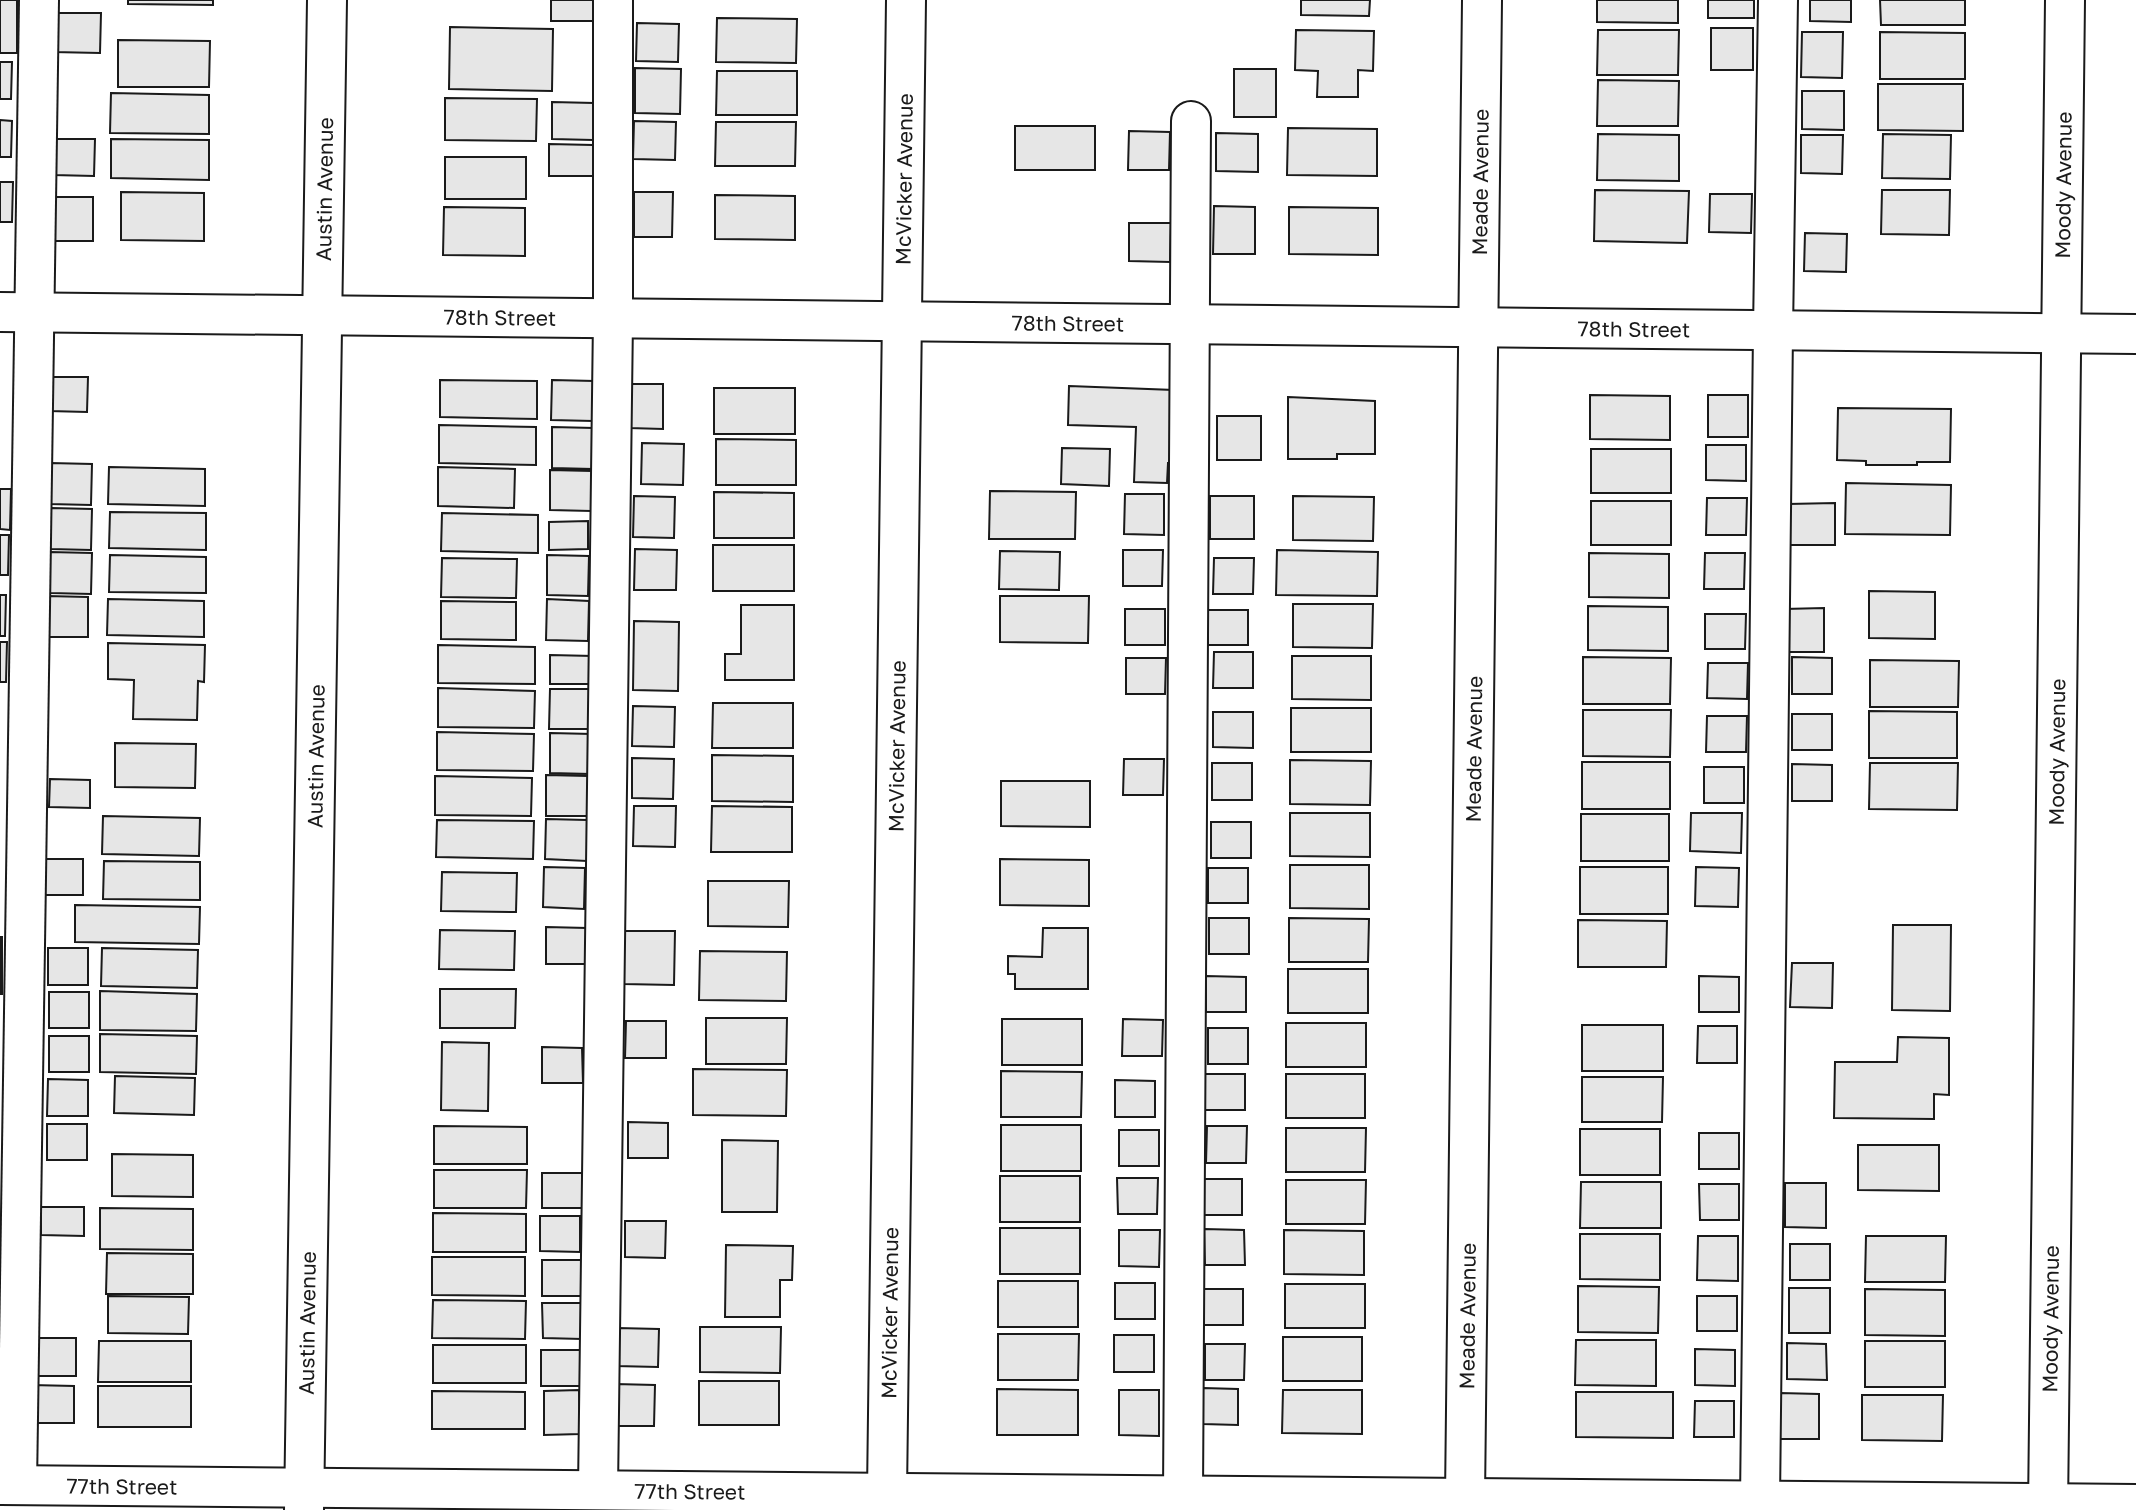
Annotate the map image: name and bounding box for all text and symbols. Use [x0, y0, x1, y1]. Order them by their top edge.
street label: McVicker Avenue [890, 93, 918, 265]
street label: Meade Avenue [1466, 109, 1494, 256]
street label: Moody Avenue [2049, 111, 2077, 259]
street label: Austin Avenue [310, 117, 338, 261]
street label: 78th Street [443, 304, 556, 331]
street label: 78th Street [1011, 309, 1124, 337]
street label: 78th Street [1577, 315, 1690, 342]
street label: McVicker Avenue [882, 660, 911, 832]
street label: Meade Avenue [1460, 676, 1487, 823]
street label: Moody Avenue [2043, 678, 2070, 826]
street label: Austin Avenue [301, 684, 330, 828]
street label: McVicker Avenue [875, 1227, 903, 1399]
street label: Meade Avenue [1453, 1243, 1481, 1389]
street label: Moody Avenue [2036, 1245, 2064, 1393]
street label: Austin Avenue [293, 1251, 321, 1395]
street label: 77th Street [66, 1473, 178, 1500]
street label: 77th Street [634, 1478, 746, 1505]

